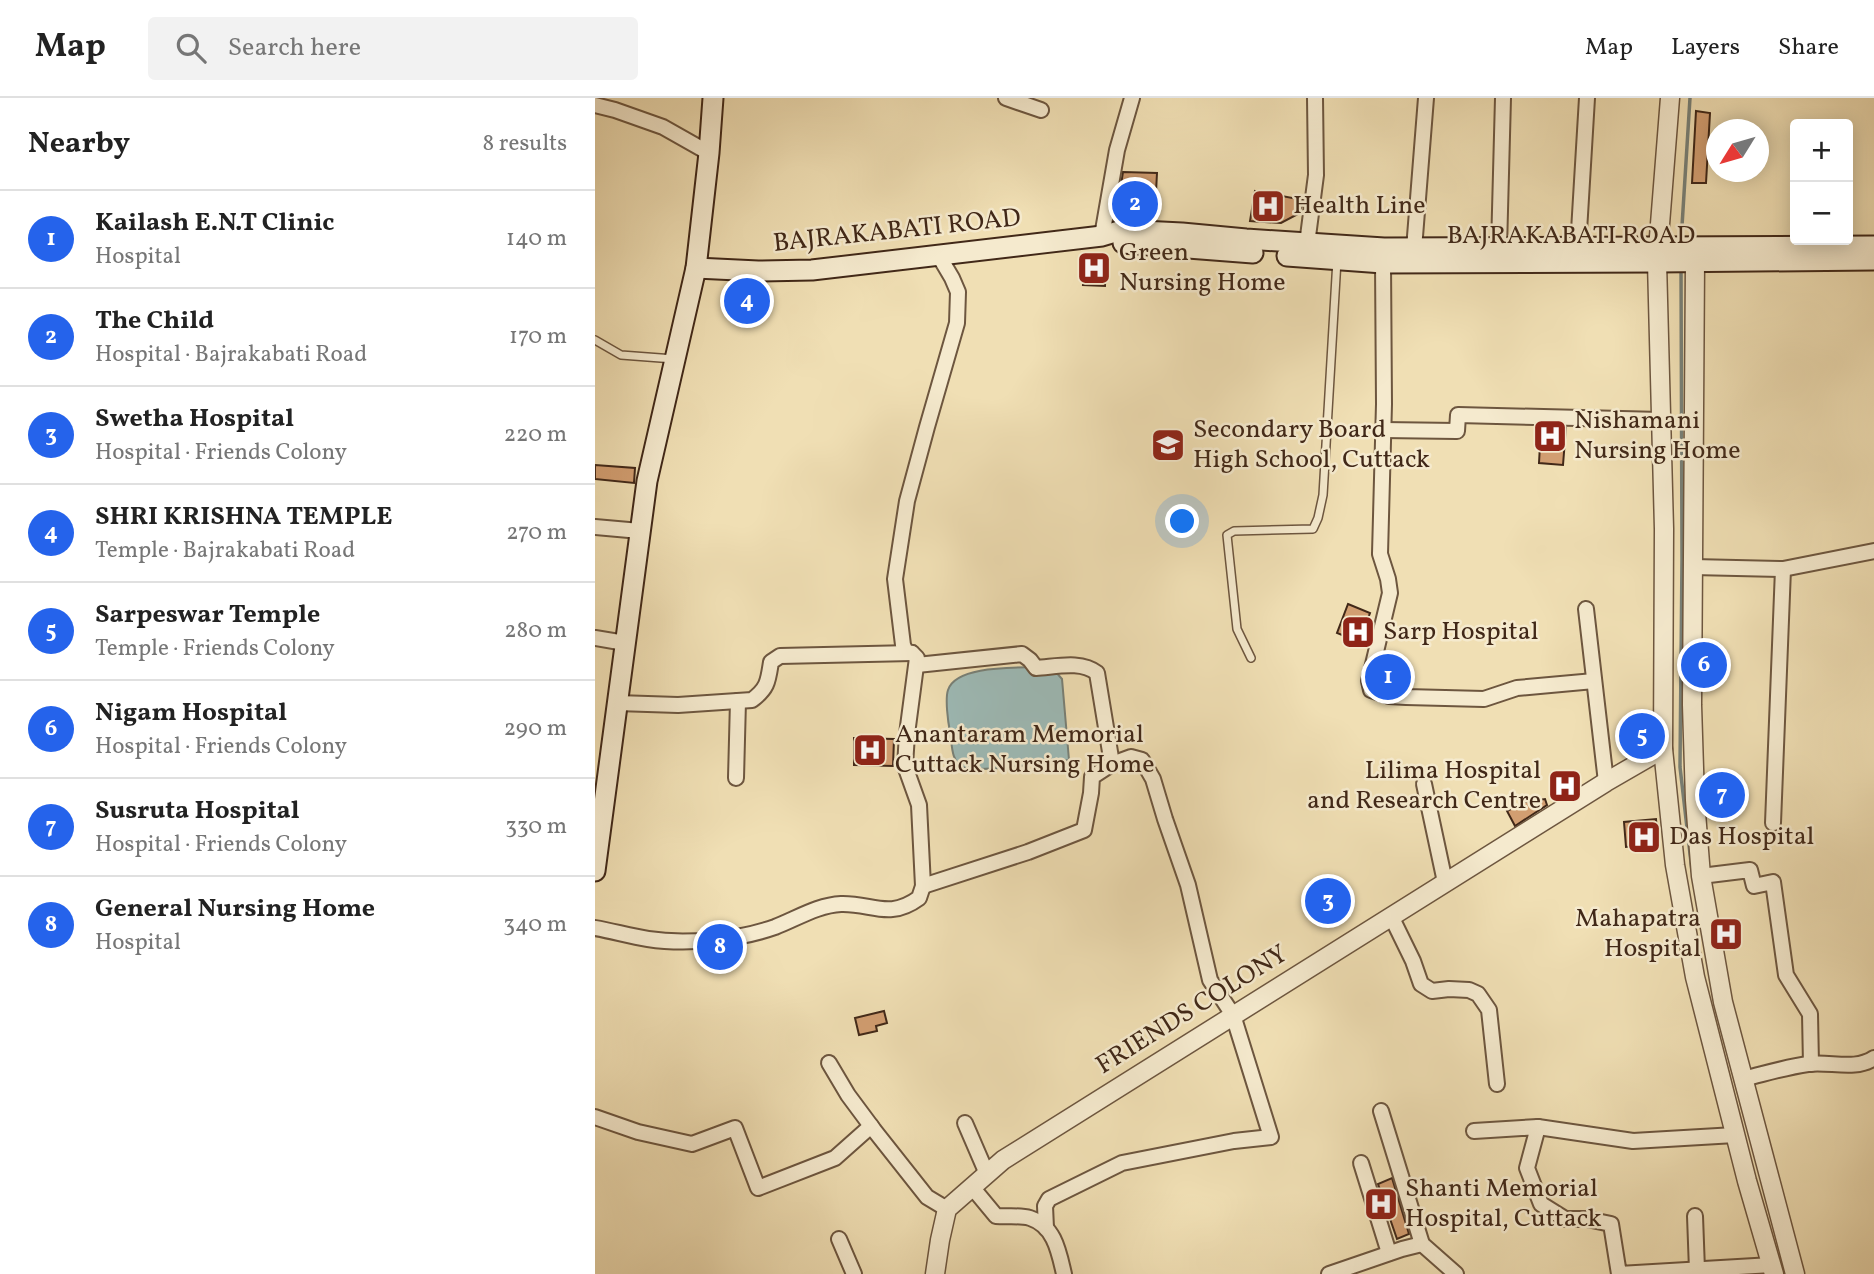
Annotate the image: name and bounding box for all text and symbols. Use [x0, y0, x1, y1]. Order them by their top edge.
search box [148, 17, 638, 80]
text: Map [35, 25, 106, 71]
icon: search [172, 29, 210, 67]
text: Search here [228, 30, 361, 66]
text: Map [1585, 31, 1633, 65]
text: Layers [1671, 31, 1740, 65]
text: Share [1778, 31, 1839, 65]
north arrow [1706, 119, 1769, 182]
map controls [1790, 119, 1853, 245]
button: + [1790, 119, 1853, 182]
text: Nearby [28, 123, 130, 165]
text: 8 results [483, 128, 567, 160]
pin: 2 [1112, 178, 1158, 230]
button: − [1790, 182, 1853, 245]
hospital icon: Health Line [1249, 187, 1287, 225]
place label: Health Line [1293, 188, 1426, 224]
street label: BAJRAKABATI ROAD [771, 200, 1023, 262]
text: Kailash E.N.T Clinic [95, 205, 334, 241]
street label: BAJRAKABATI ROAD [1447, 218, 1695, 254]
text: 1 [46, 223, 56, 255]
text: 140 m [506, 223, 567, 255]
place label: Green Nursing Home [1119, 235, 1286, 301]
text: Hospital [95, 241, 181, 273]
hospital icon: Green Nursing Home [1075, 249, 1113, 287]
pin: 4 [724, 275, 770, 327]
text: The Child [95, 303, 214, 339]
text: 2 [45, 321, 57, 353]
text: 170 m [509, 321, 567, 353]
text: Hospital · Bajrakabati Road [95, 339, 367, 371]
text: Swetha Hospital [95, 401, 294, 437]
place label: Nishamani Nursing Home [1574, 403, 1741, 469]
place label: Secondary Board High School, Cuttack [1193, 412, 1430, 478]
hospital icon: Nishamani Nursing Home [1531, 417, 1569, 455]
text: 3 [45, 419, 57, 451]
text: 220 m [504, 419, 567, 451]
school or university icon: Secondary Board High School, Cuttack [1149, 426, 1187, 464]
text: Hospital · Friends Colony [95, 437, 347, 469]
text: SHRI KRISHNA TEMPLE [95, 499, 392, 535]
your location [1165, 504, 1199, 538]
text: 4 [44, 517, 58, 549]
text: 270 m [506, 517, 567, 549]
text: Temple · Bajrakabati Road [95, 535, 355, 567]
text: Sarpeswar Temple [95, 597, 320, 633]
hospital icon: Sarp Hospital [1339, 613, 1377, 651]
place label: Sarp Hospital [1383, 614, 1538, 650]
text: 5 [45, 615, 57, 647]
text: 280 m [504, 615, 567, 647]
text: Temple · Friends Colony [95, 633, 335, 665]
pin: 6 [1681, 639, 1727, 691]
pin: 1 [1365, 651, 1411, 703]
text: Nigam Hospital [95, 695, 287, 731]
pin: 5 [1619, 710, 1665, 762]
text: 6 [45, 713, 57, 745]
text: 290 m [504, 713, 567, 745]
place label: Anantaram Memorial Cuttack Nursing Home [895, 717, 1154, 783]
text: Hospital · Friends Colony [95, 731, 347, 763]
hospital icon: Anantaram Memorial Cuttack Nursing Home [851, 731, 889, 769]
place label: Lilima Hospital and Research Centre [1307, 753, 1541, 819]
hospital icon: Lilima Hospital and Research Centre [1546, 767, 1584, 805]
pin: 7 [1699, 769, 1745, 821]
text: Susruta Hospital [95, 793, 300, 829]
text: 7 [46, 811, 57, 843]
text: 330 m [505, 811, 567, 843]
hospital icon: Das Hospital [1625, 818, 1663, 856]
place label: Das Hospital [1669, 819, 1814, 855]
text: Hospital · Friends Colony [95, 829, 347, 861]
pin: 3 [1305, 875, 1351, 927]
text: General Nursing Home [95, 891, 375, 927]
place label: Mahapatra Hospital [1575, 901, 1701, 967]
text: 8 [45, 909, 57, 941]
text: 340 m [503, 909, 567, 941]
hospital icon: Mahapatra Hospital [1707, 915, 1745, 953]
pin: 8 [697, 921, 743, 973]
text: Hospital [95, 927, 181, 959]
street label: FRIENDS COLONY [1089, 937, 1295, 1083]
place label: Shanti Memorial Hospital, Cuttack [1405, 1171, 1602, 1237]
hospital icon: Shanti Memorial Hospital, Cuttack [1362, 1185, 1400, 1223]

